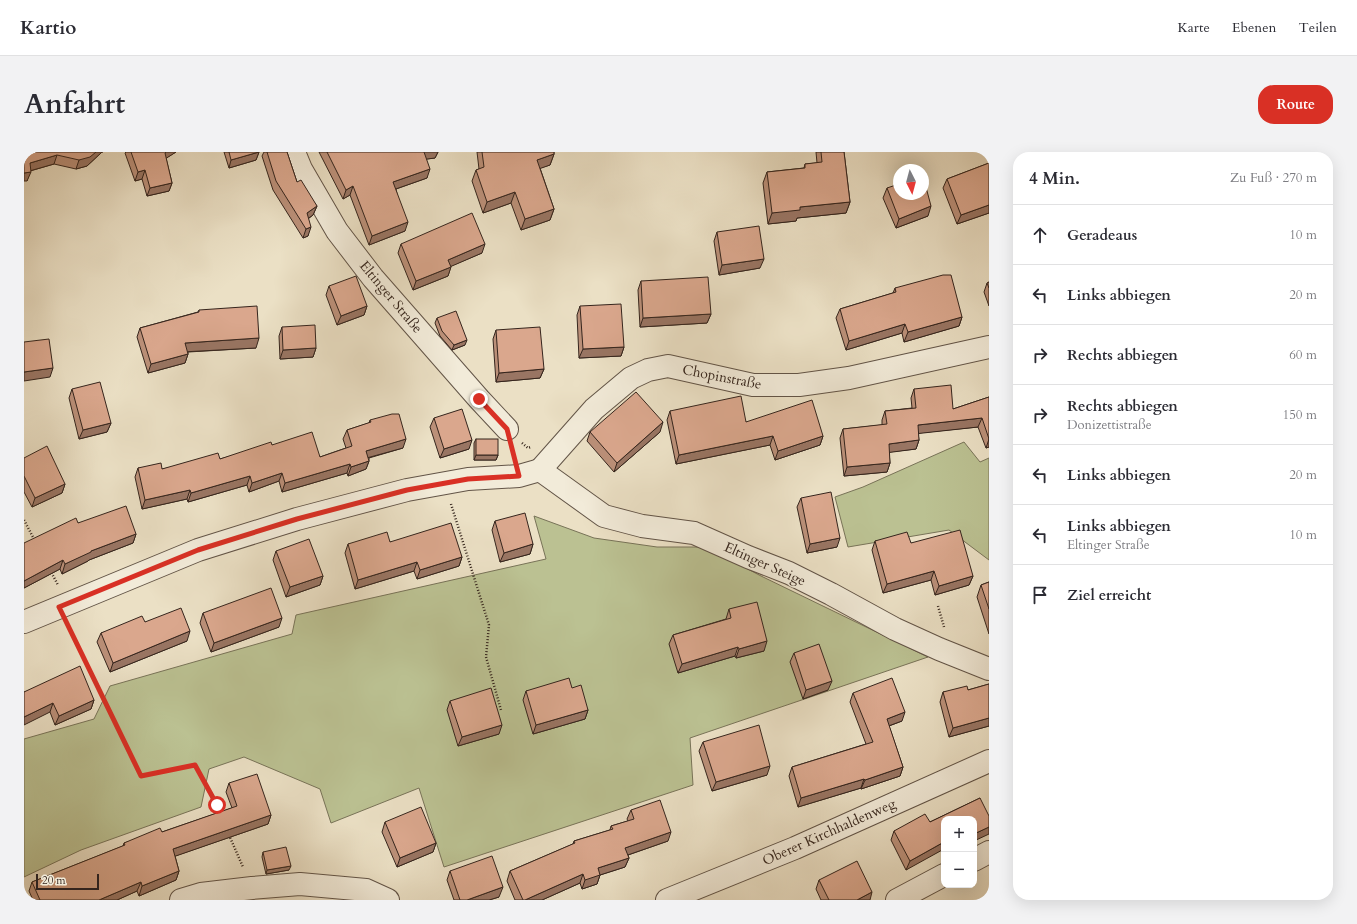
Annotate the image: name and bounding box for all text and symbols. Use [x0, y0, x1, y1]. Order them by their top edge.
text: Kartio [20, 15, 76, 41]
text: Karte [1177, 18, 1210, 37]
text: Ebenen [1232, 18, 1277, 37]
text: Teilen [1299, 18, 1337, 37]
text: Anfahrt [24, 85, 125, 123]
button: Route [1258, 85, 1333, 124]
north arrow [893, 164, 929, 200]
text: 4 Min. [1029, 167, 1080, 190]
text: Zu Fuß · 270 m [1230, 169, 1317, 187]
icon: ahead [1029, 224, 1051, 246]
text: Geradeaus [1067, 225, 1137, 245]
text: 10 m [1289, 226, 1317, 244]
street label: Eltinger Straße [355, 257, 427, 337]
icon: left [1029, 284, 1051, 306]
text: Links abbiegen [1067, 285, 1171, 305]
text: 20 m [1289, 286, 1317, 304]
icon: right [1029, 344, 1051, 366]
text: Rechts abbiegen [1067, 345, 1178, 365]
text: 60 m [1289, 346, 1317, 364]
street label: Chopinstraße [681, 360, 763, 394]
route end [470, 390, 488, 408]
text: Rechts abbiegen [1067, 396, 1178, 416]
icon: right [1029, 404, 1051, 426]
text: 150 m [1283, 406, 1317, 424]
text: Donizettistraße [1067, 416, 1152, 434]
icon: left [1029, 464, 1051, 486]
text: Links abbiegen [1067, 465, 1171, 485]
text: 20 m [1289, 466, 1317, 484]
text: Links abbiegen [1067, 516, 1171, 536]
icon: left [1029, 524, 1051, 546]
text: 10 m [1289, 526, 1317, 544]
text: Eltinger Straße [1067, 536, 1150, 554]
street label: Eltinger Steige [721, 538, 809, 590]
icon: arrive [1029, 584, 1051, 606]
text: Ziel erreicht [1067, 585, 1151, 605]
street label: Oberer Kirchhaldenweg [759, 794, 899, 870]
route start [208, 796, 226, 814]
map controls [941, 816, 977, 888]
button: + [941, 816, 977, 852]
button: − [941, 852, 977, 888]
scale bar [36, 872, 99, 891]
text: 20 m [42, 873, 66, 888]

